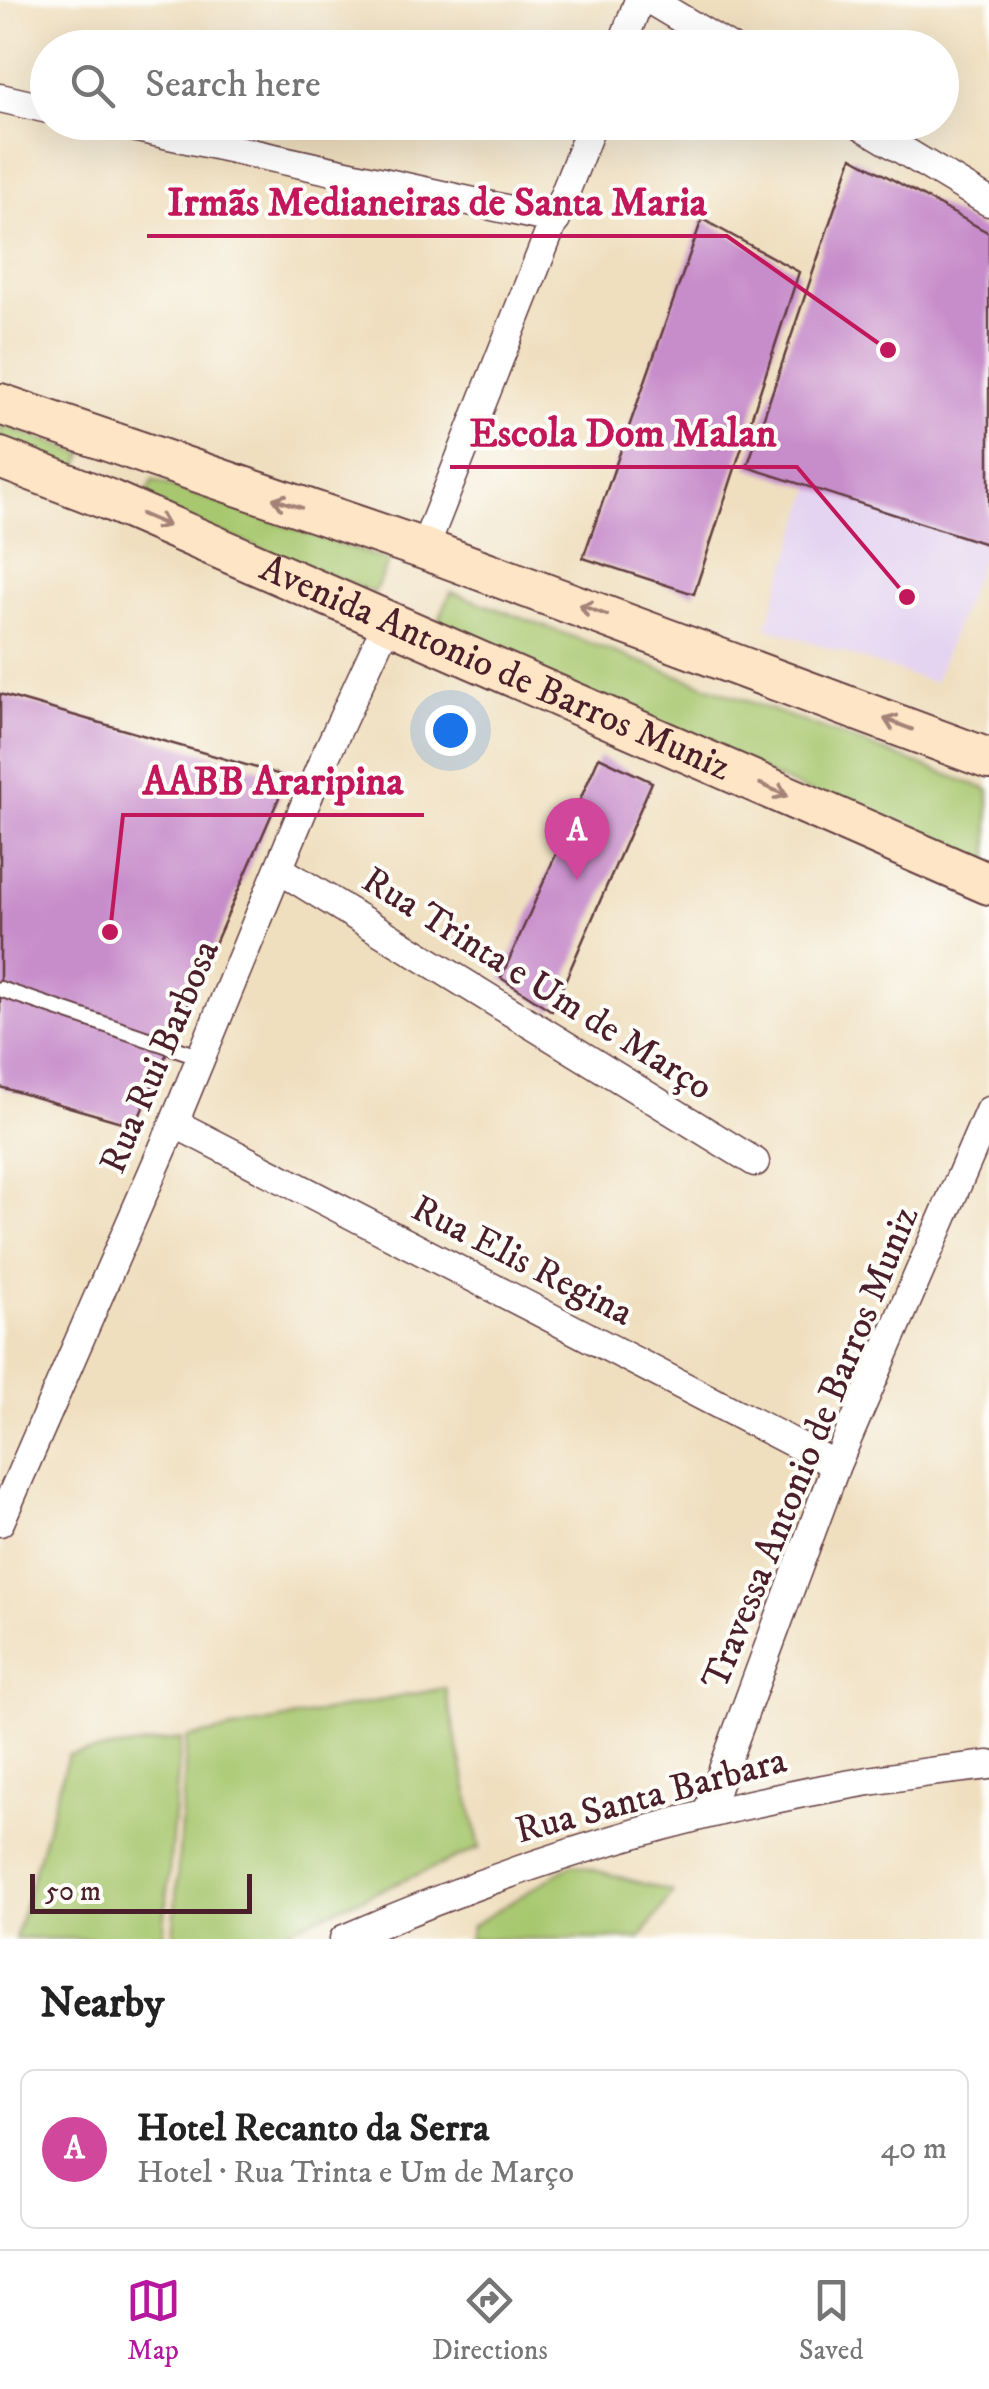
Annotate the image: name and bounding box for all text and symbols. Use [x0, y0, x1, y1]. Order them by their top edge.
search box [30, 30, 959, 140]
icon: search [65, 58, 120, 113]
text: Search here [145, 61, 321, 109]
callout: Irmãs Medianeiras de Santa Maria [147, 166, 727, 236]
text: Irmãs Medianeiras de Santa Maria [167, 179, 708, 229]
callout: Escola Dom Malan [450, 397, 797, 467]
text: Escola Dom Malan [469, 410, 777, 460]
one-way arrow [271, 492, 303, 510]
one-way arrow [140, 512, 170, 530]
street label: Avenida Antonio de Barros Muniz [252, 545, 738, 792]
one-way arrow [579, 600, 610, 618]
your location [425, 705, 476, 756]
one-way arrow [883, 714, 914, 732]
callout: AABB Araripina [123, 745, 424, 815]
text: AABB Araripina [142, 758, 404, 808]
one-way arrow [758, 782, 789, 800]
pin: A [544, 798, 610, 880]
street label: Rua Trinta e Um de Março [353, 856, 721, 1112]
street label: Rua Rui Barbosa [89, 933, 231, 1181]
street label: Rua Elis Regina [403, 1185, 641, 1337]
street label: Travessa Antonio de Barros Muniz [692, 1199, 930, 1697]
street label: Rua Santa Barbara [510, 1737, 792, 1855]
scale bar [30, 1869, 252, 1914]
text: 50 m [45, 1874, 101, 1909]
text: Nearby [40, 1978, 164, 2030]
text: Hotel Recanto da Serra [137, 2105, 489, 2153]
text: A [64, 2129, 85, 2169]
text: 40 m [880, 2129, 947, 2169]
text: Hotel · Rua Trinta e Um de Março [137, 2153, 574, 2193]
tab: Map [126, 2273, 181, 2368]
tab: Directions [432, 2273, 548, 2368]
tab: Saved [799, 2273, 863, 2368]

